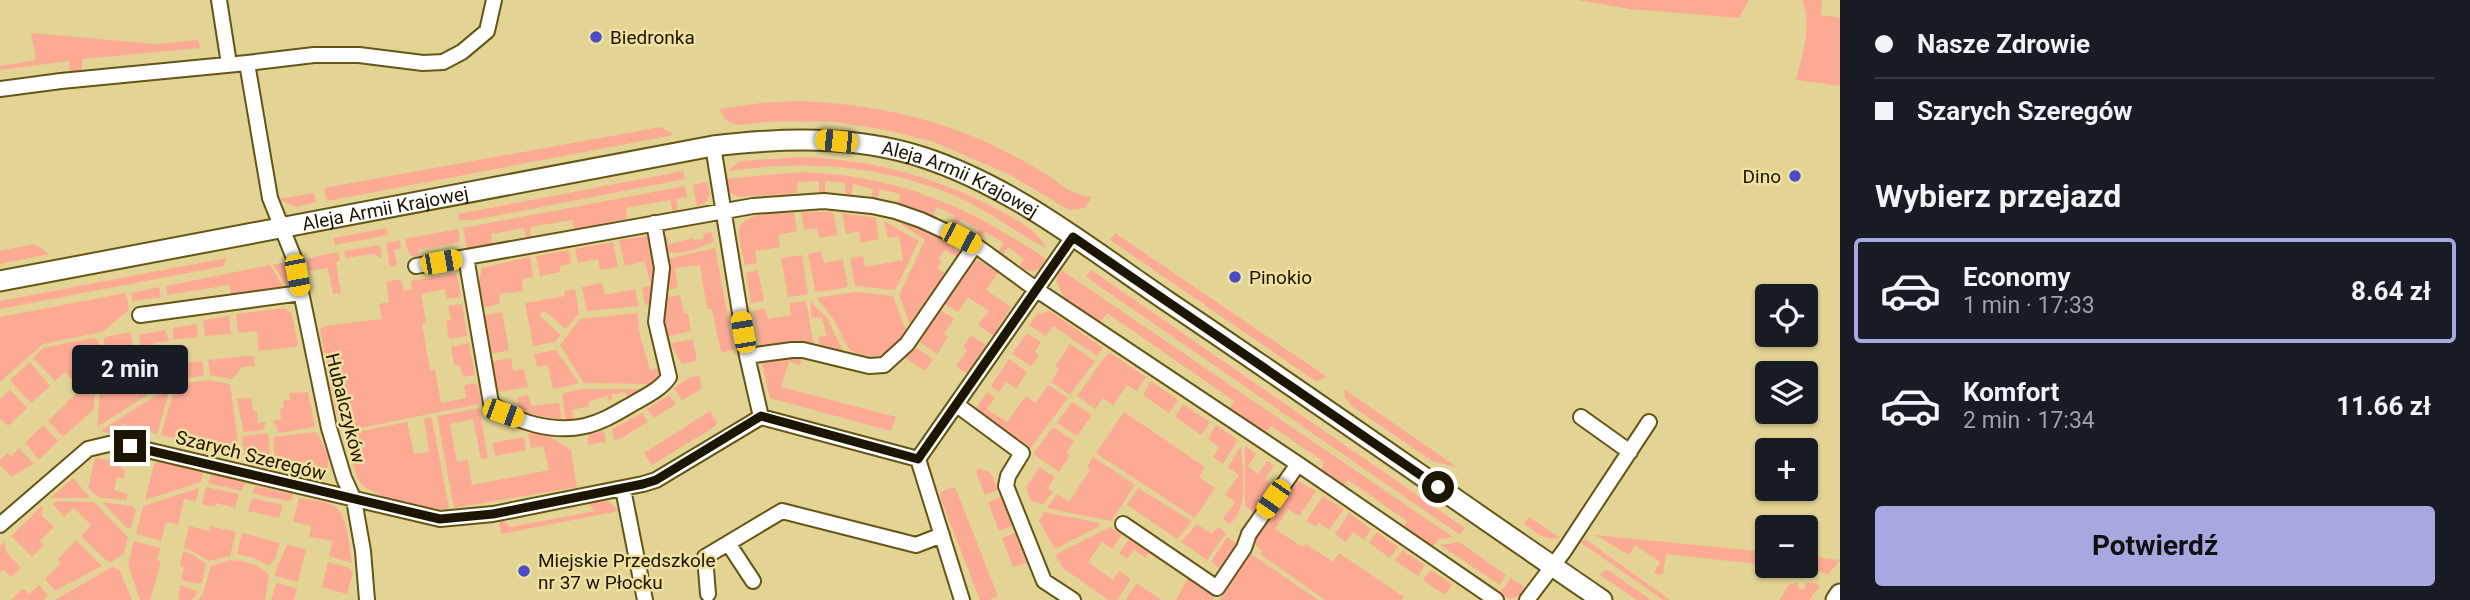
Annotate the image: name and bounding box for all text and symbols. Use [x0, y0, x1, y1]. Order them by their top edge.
place label: Biedronka [610, 26, 695, 49]
marker: Biedronka [588, 29, 604, 45]
text: Nasze Zdrowie [1917, 29, 2090, 59]
text: Szarych Szeregów [1917, 96, 2132, 126]
car [815, 128, 858, 154]
street label: Aleja Armii Krajowej [880, 136, 1043, 223]
place label: Dino [1743, 165, 1781, 188]
marker: Dino [1787, 168, 1803, 184]
text: Wybierz przejazd [1875, 177, 2121, 215]
street label: Aleja Armii Krajowej [300, 182, 470, 236]
car [938, 219, 985, 257]
car [419, 248, 464, 276]
car [283, 252, 312, 298]
icon: car [1879, 259, 1942, 322]
text: Economy [1963, 262, 2070, 292]
place label: Pinokio [1249, 266, 1312, 289]
marker: Pinokio [1227, 269, 1243, 285]
text: 8.64 zł [2351, 276, 2431, 306]
map controls [1755, 284, 1818, 578]
button: locate [1755, 284, 1818, 347]
text: 1 min · 17:33 [1963, 292, 2095, 319]
car [730, 309, 757, 355]
callout: 2 min [72, 344, 188, 394]
street label: Hubalczyków [321, 351, 370, 466]
text: 2 min [101, 356, 159, 383]
button: layers [1755, 361, 1818, 424]
icon: car [1879, 374, 1942, 437]
text: Komfort [1963, 377, 2059, 407]
text: 11.66 zł [2336, 391, 2431, 421]
car [480, 396, 527, 430]
text: 2 min · 17:34 [1963, 407, 2095, 434]
street label: Szarych Szeregów [173, 426, 329, 485]
route end [114, 430, 146, 462]
button: + [1755, 438, 1818, 501]
route start [1422, 471, 1454, 503]
car [1253, 476, 1294, 522]
button: Potwierdź [1875, 506, 2435, 586]
button: − [1755, 515, 1818, 578]
place label: Miejskie Przedszkole nr 37 w Płocku [538, 549, 716, 594]
marker: Miejskie Przedszkole nr 37 w Płocku [516, 563, 532, 579]

